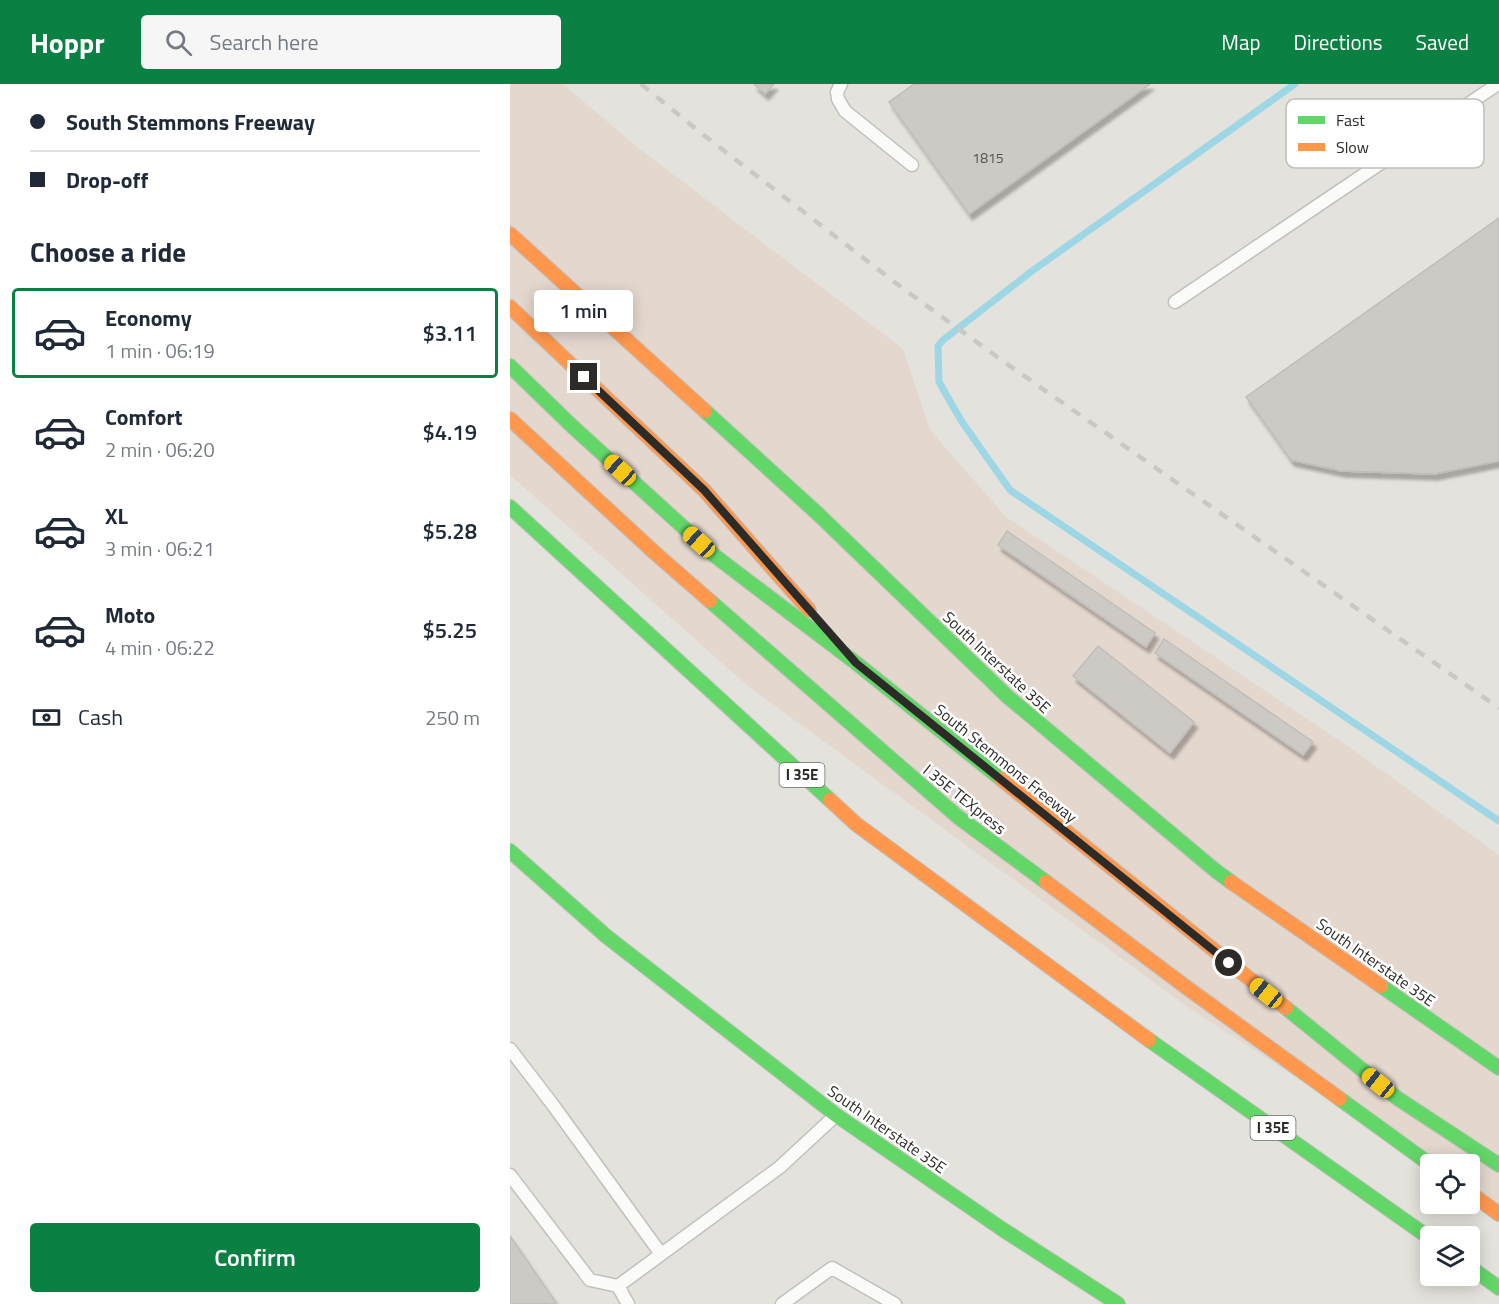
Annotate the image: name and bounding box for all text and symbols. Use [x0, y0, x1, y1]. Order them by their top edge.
search box [141, 15, 561, 69]
text: Hoppr [30, 21, 105, 64]
text: Search here [210, 25, 319, 59]
icon: search [162, 26, 195, 59]
text: Map [1221, 26, 1261, 58]
text: Directions [1294, 26, 1383, 58]
text: Saved [1416, 26, 1469, 58]
legend [1286, 99, 1484, 168]
text: South Stemmons Freeway [66, 105, 315, 139]
text: Fast [1336, 108, 1365, 132]
text: Slow [1336, 135, 1369, 159]
house number: 1815 [972, 147, 1004, 168]
text: Drop-off [66, 163, 148, 197]
text: Choose a ride [30, 231, 186, 272]
callout: 1 min [535, 290, 634, 332]
text: 1 min [559, 295, 608, 326]
text: Economy [105, 301, 192, 335]
icon: car [33, 306, 87, 360]
text: $3.11 [422, 316, 477, 350]
text: 1 min · 06:19 [105, 335, 215, 366]
route end [570, 363, 597, 390]
text: Comfort [105, 400, 183, 434]
icon: car [33, 405, 87, 459]
text: $4.19 [422, 415, 477, 449]
text: 2 min · 06:20 [105, 434, 215, 465]
car [601, 451, 639, 489]
text: XL [105, 499, 128, 533]
icon: car [33, 504, 87, 558]
text: $5.28 [422, 514, 477, 548]
car [680, 523, 718, 561]
text: 3 min · 06:21 [105, 533, 215, 564]
text: Moto [105, 598, 155, 632]
icon: car [33, 603, 87, 657]
street label: South Interstate 35E [938, 605, 1057, 719]
text: $5.25 [422, 613, 477, 647]
text: 4 min · 06:22 [105, 632, 215, 663]
street label: South Stemmons Freeway [929, 698, 1083, 828]
text: Cash [78, 700, 123, 734]
icon: cash [30, 701, 63, 734]
text: 250 m [425, 702, 480, 733]
street label: I 35E TEXpress [918, 758, 1012, 840]
road number: I 35E [780, 763, 824, 787]
street label: South Interstate 35E [1312, 912, 1440, 1012]
route start [1215, 949, 1242, 976]
car [1246, 975, 1286, 1011]
car [1358, 1065, 1398, 1101]
street label: South Interstate 35E [823, 1079, 951, 1179]
road number: I 35E [1250, 1116, 1296, 1140]
map controls [1420, 1154, 1480, 1286]
button: locate [1420, 1154, 1480, 1214]
button: Confirm [30, 1223, 480, 1292]
button: layers [1420, 1226, 1480, 1286]

